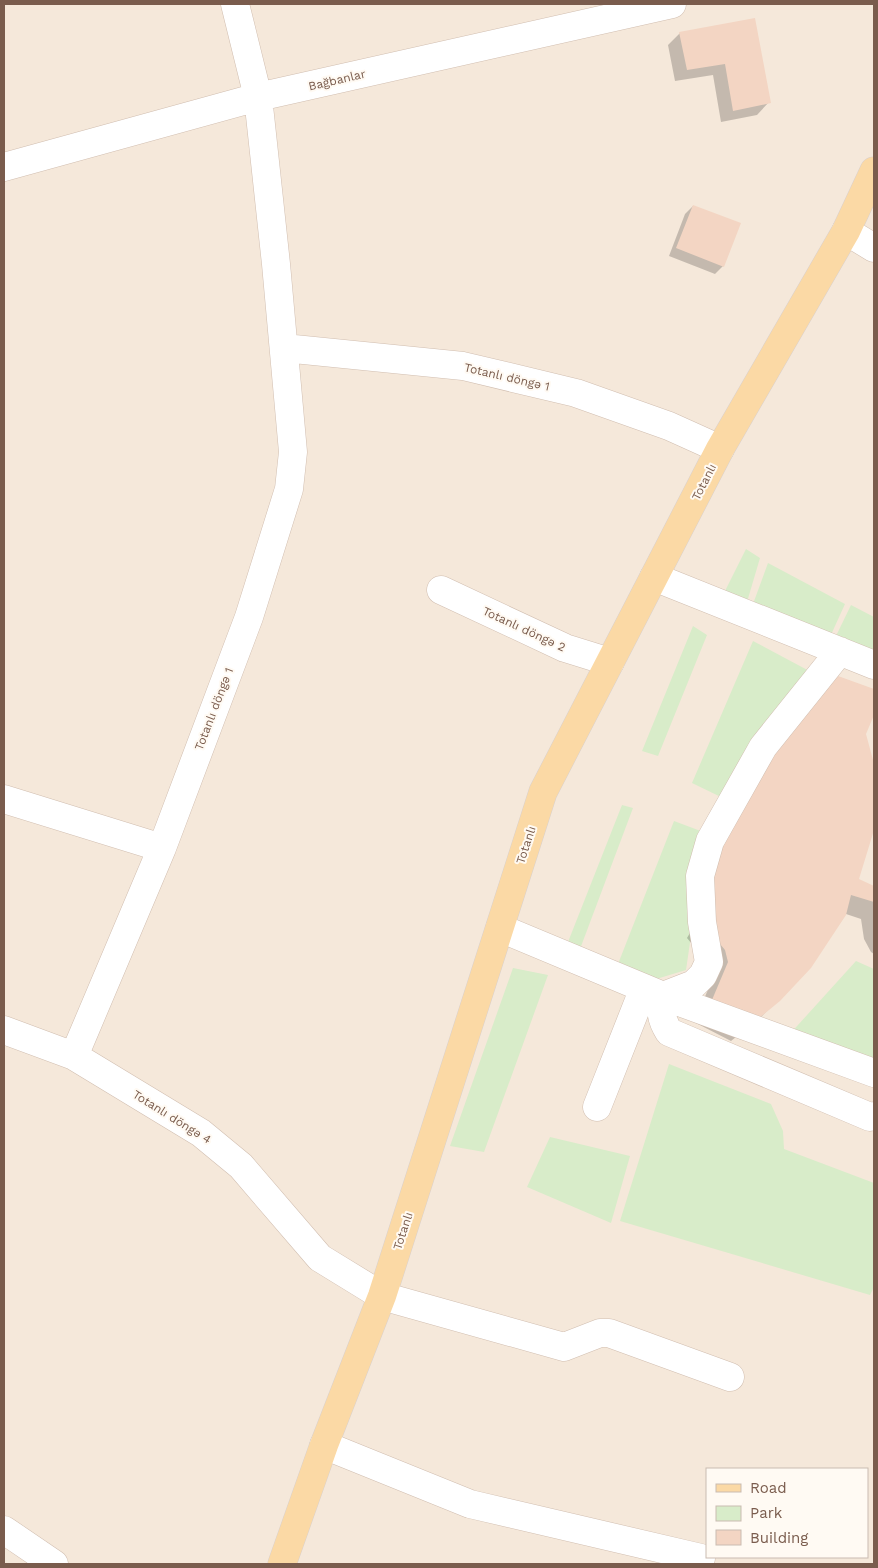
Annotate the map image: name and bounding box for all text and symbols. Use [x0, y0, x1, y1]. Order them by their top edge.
street label: Bağbanlar [307, 67, 367, 93]
street label: Totanlı döngə 1 [463, 360, 551, 394]
street label: Totanlı [689, 461, 719, 503]
street label: Totanlı döngə 2 [480, 604, 568, 654]
street label: Totanlı döngə 1 [192, 666, 236, 752]
street label: Totanlı [513, 824, 539, 866]
street label: Totanlı döngə 4 [130, 1087, 214, 1147]
street label: Totanlı [390, 1210, 416, 1252]
legend [706, 1468, 868, 1558]
text: Road [750, 1479, 787, 1497]
text: Park [750, 1504, 783, 1522]
text: Building [750, 1529, 808, 1547]

